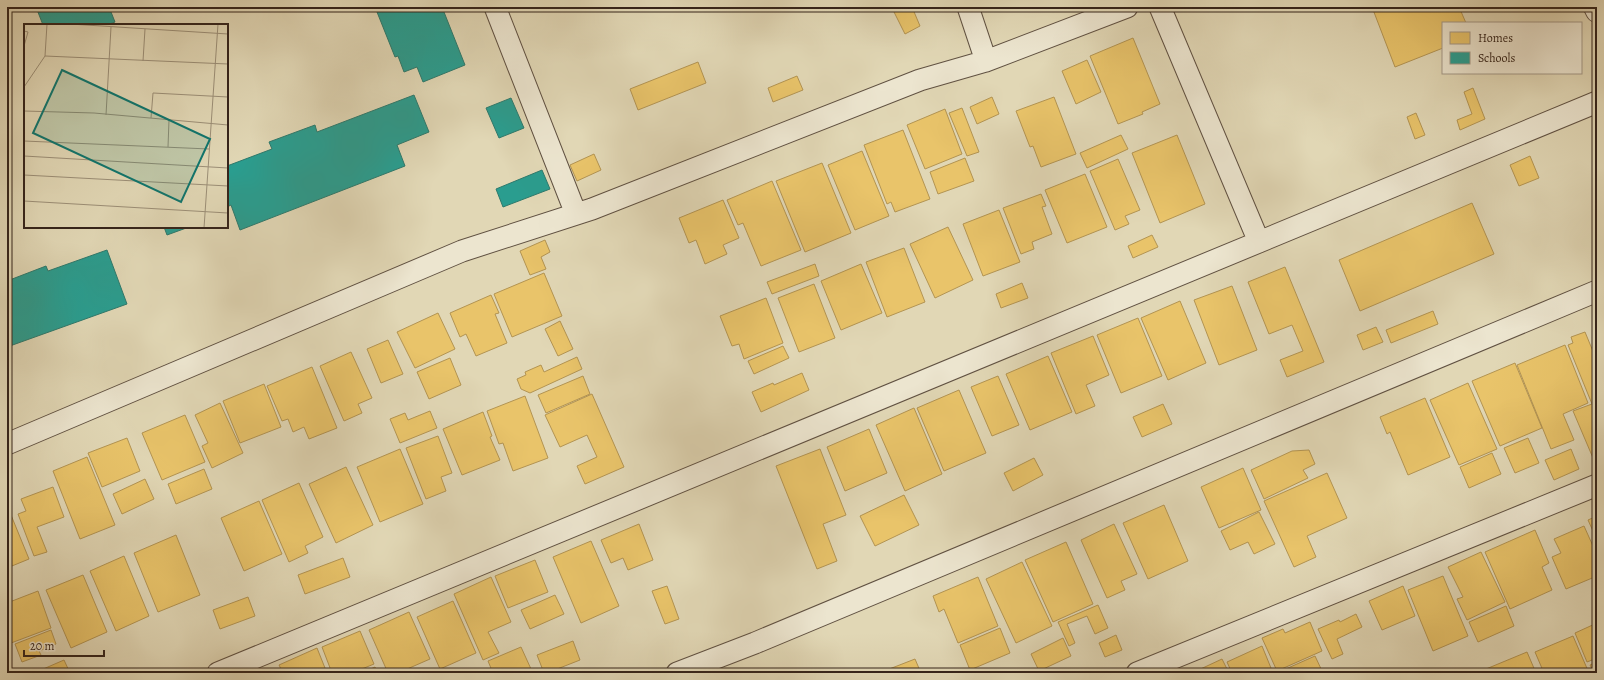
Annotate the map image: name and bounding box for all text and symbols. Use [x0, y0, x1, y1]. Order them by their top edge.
legend [1442, 22, 1582, 74]
inset map [24, 24, 228, 228]
text: Homes [1478, 30, 1513, 46]
text: Schools [1478, 50, 1515, 66]
scale bar [24, 632, 104, 658]
text: 20 m [30, 638, 54, 654]

